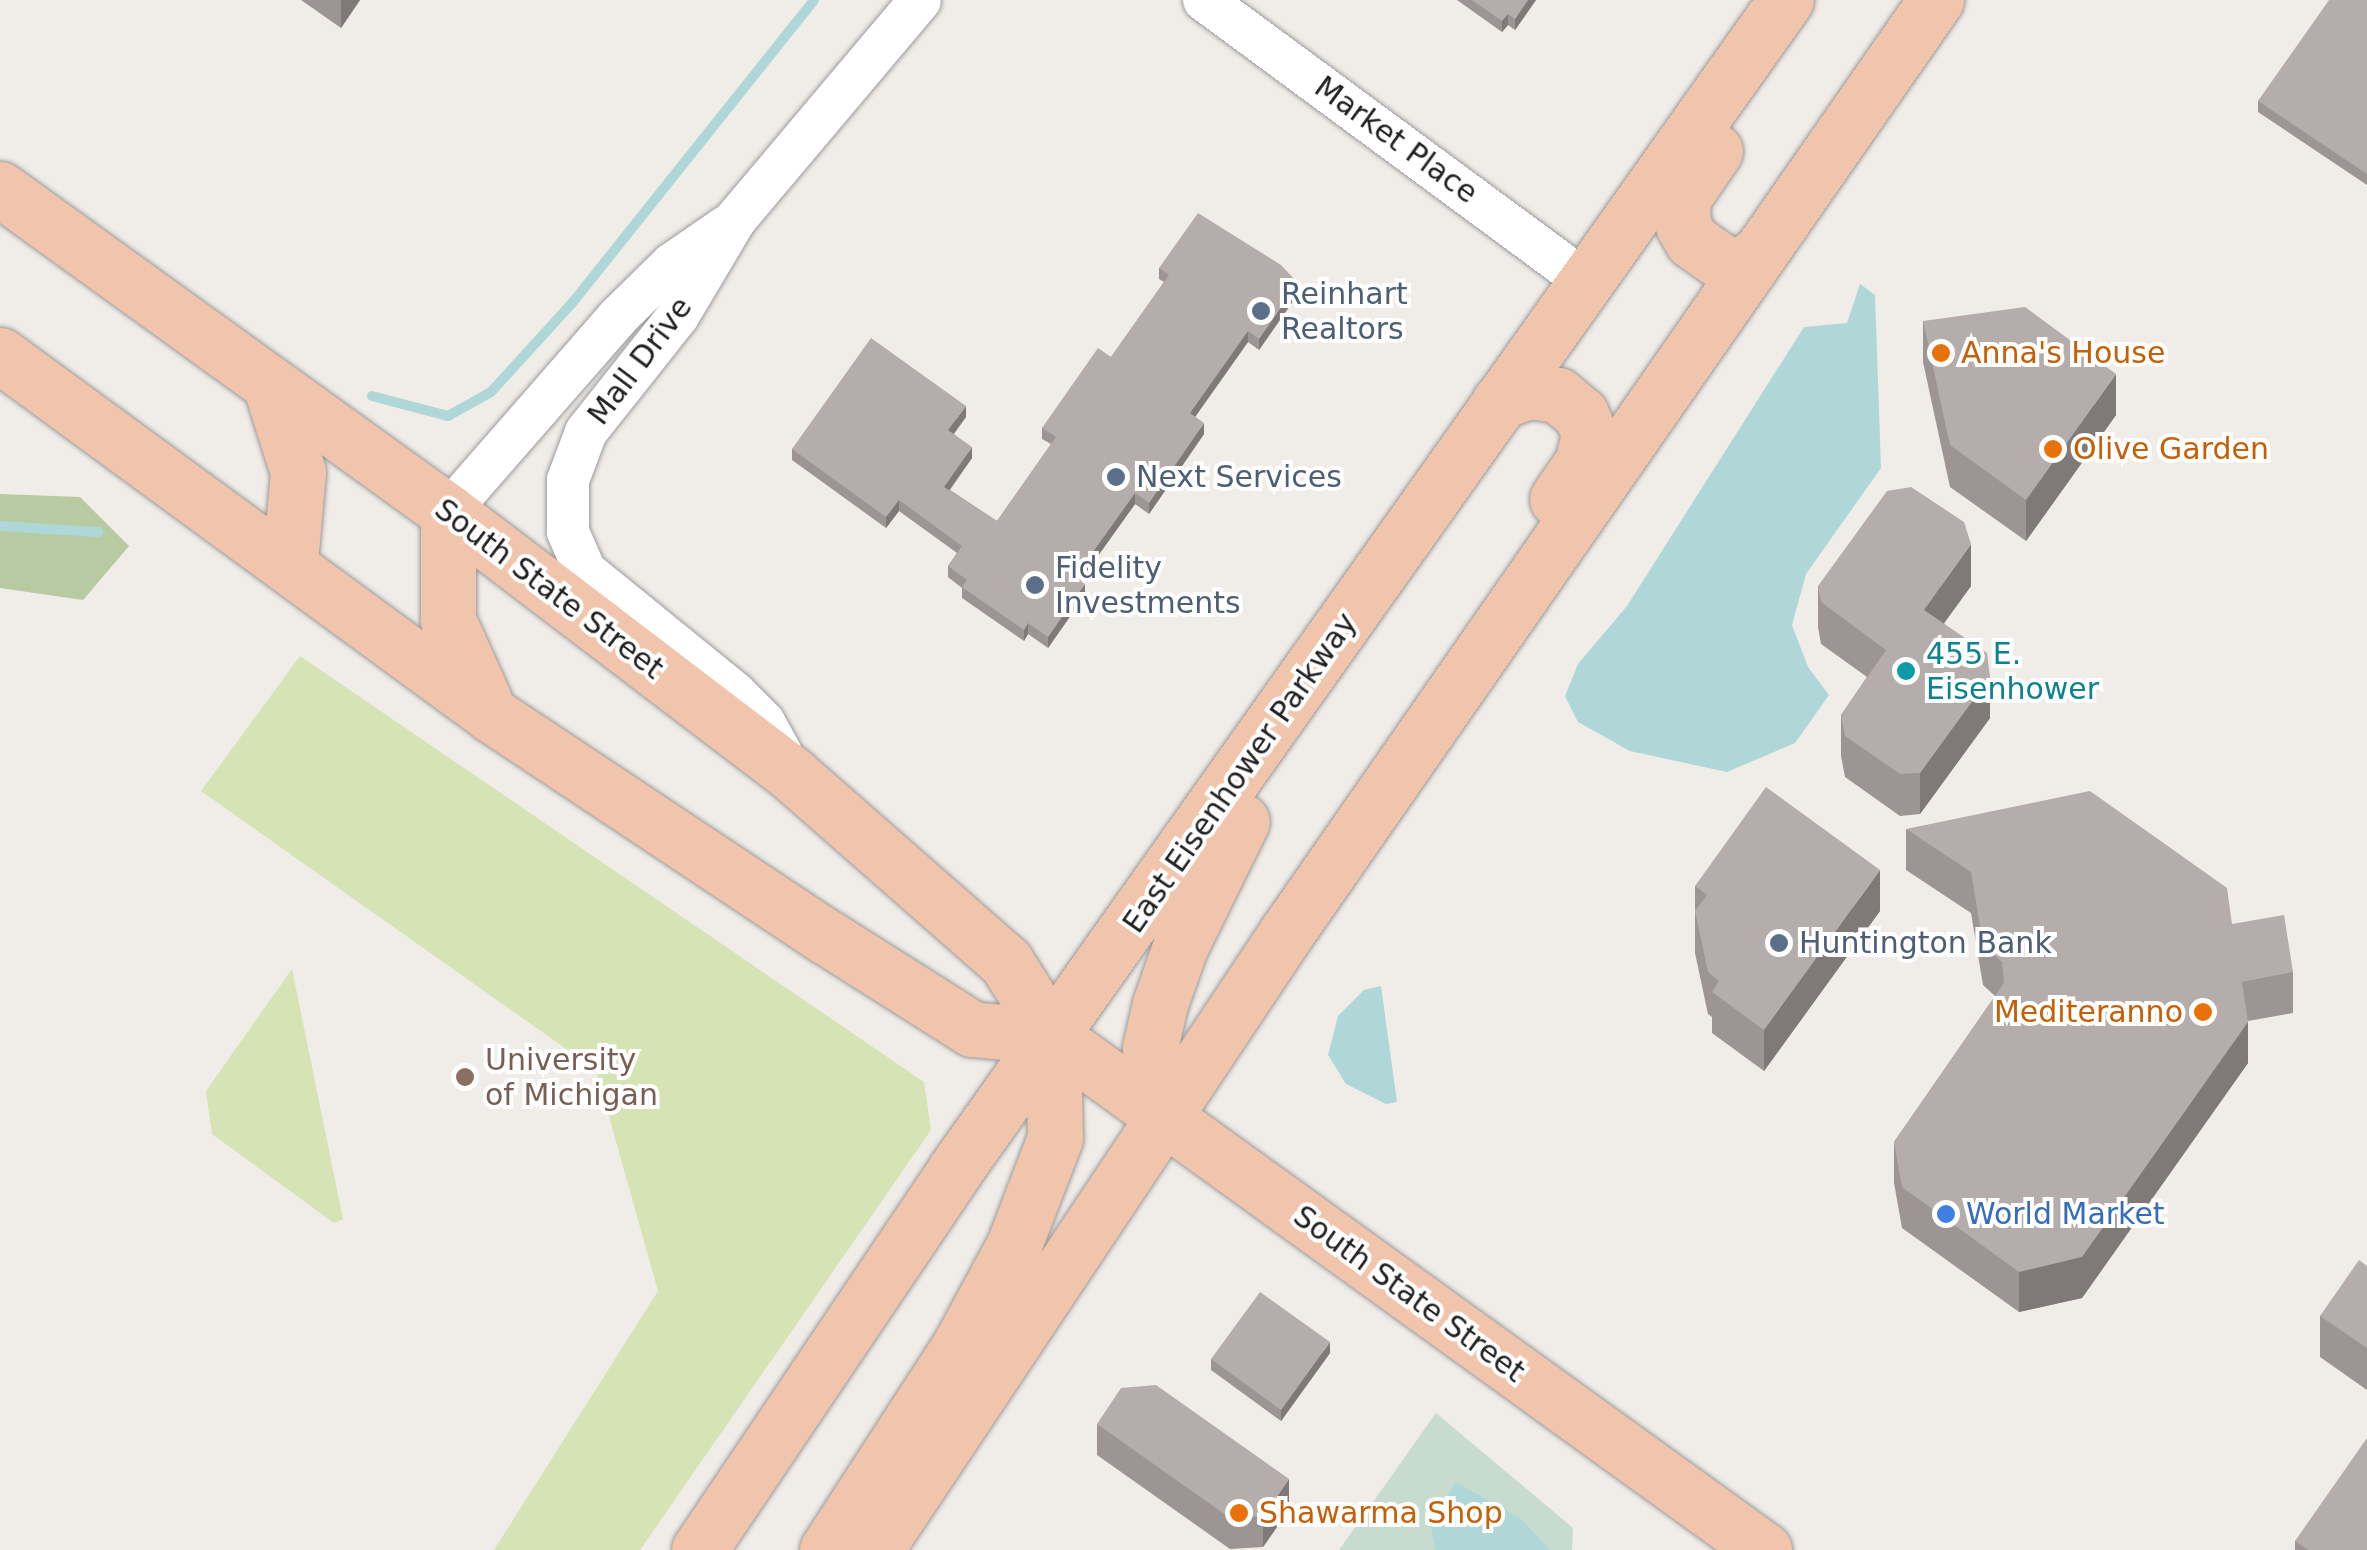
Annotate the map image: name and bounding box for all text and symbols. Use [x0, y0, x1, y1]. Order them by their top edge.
street label: Market Place [1308, 69, 1484, 211]
place label: Reinhart Realtors [1281, 276, 1408, 346]
street label: Mall Drive [580, 290, 700, 432]
marker: Reinhart Realtors [1250, 300, 1272, 322]
place label: Anna's House [1961, 335, 2165, 371]
marker: Anna's House [1930, 342, 1952, 364]
place label: Olive Garden [2073, 431, 2269, 467]
marker: Olive Garden [2042, 438, 2064, 460]
place label: Next Services [1136, 459, 1342, 495]
marker: Next Services [1105, 466, 1127, 488]
street label: South State Street [428, 491, 670, 687]
place label: Fidelity Investments [1055, 550, 1241, 620]
marker: Fidelity Investments [1024, 574, 1046, 596]
street label: East Eisenhower Parkway [1116, 606, 1364, 940]
place label: 455 E. Eisenhower [1926, 636, 2099, 706]
marker: 455 E. Eisenhower [1895, 660, 1917, 682]
place label: Huntington Bank [1799, 925, 2052, 961]
marker: Huntington Bank [1768, 932, 1790, 954]
place label: Mediteranno [1994, 994, 2183, 1030]
marker: Mediteranno [2192, 1001, 2214, 1023]
place label: University of Michigan [485, 1042, 658, 1112]
marker: University of Michigan [454, 1066, 476, 1088]
place label: World Market [1966, 1196, 2165, 1232]
street label: South State Street [1286, 1198, 1532, 1390]
marker: World Market [1935, 1203, 1957, 1225]
place label: Shawarma Shop [1259, 1495, 1503, 1531]
marker: Shawarma Shop [1228, 1502, 1250, 1524]

